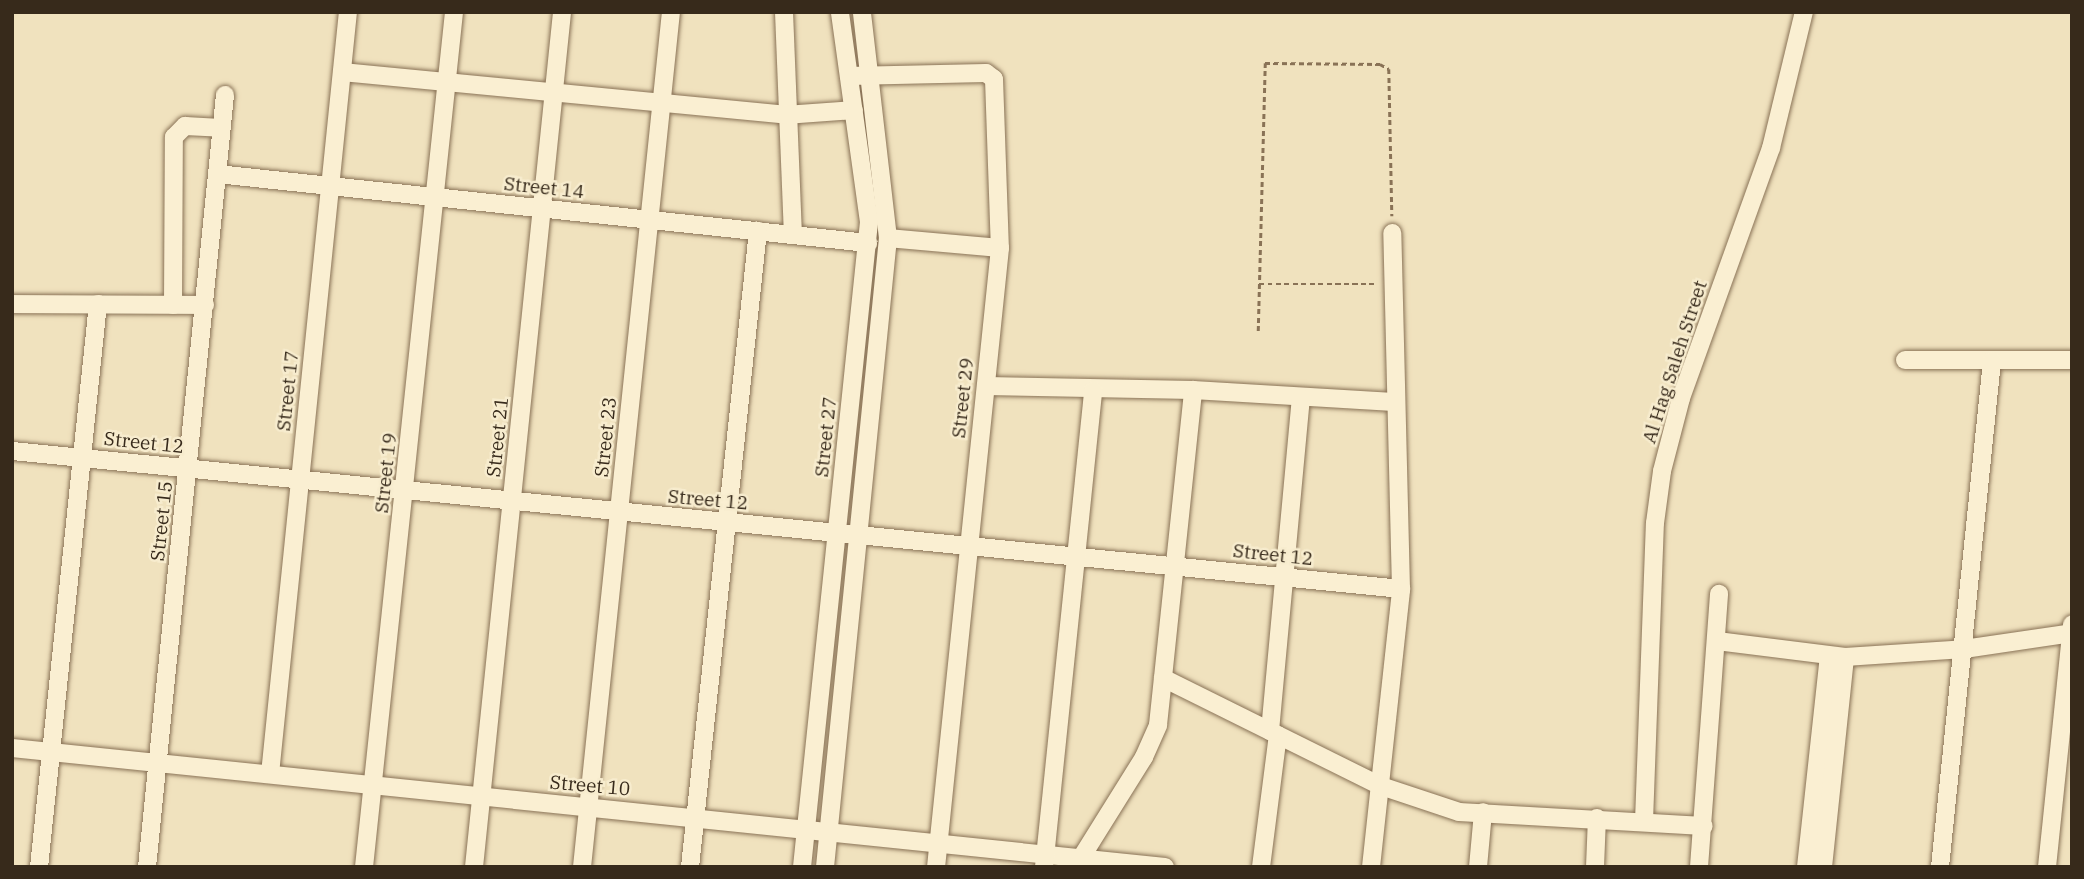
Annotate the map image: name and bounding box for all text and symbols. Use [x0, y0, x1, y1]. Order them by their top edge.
street label: Street 14 [503, 172, 585, 204]
street label: Al Hag Saleh Street [1638, 278, 1712, 446]
street label: Street 17 [272, 350, 304, 432]
street label: Street 29 [947, 357, 979, 439]
street label: Street 21 [482, 396, 514, 478]
street label: Street 23 [590, 396, 622, 478]
street label: Street 27 [810, 396, 842, 478]
street label: Street 12 [103, 427, 185, 459]
street label: Street 19 [370, 432, 402, 514]
street label: Street 15 [146, 480, 178, 562]
street label: Street 12 [667, 485, 749, 515]
street label: Street 12 [1232, 539, 1314, 571]
street label: Street 10 [549, 771, 631, 801]

